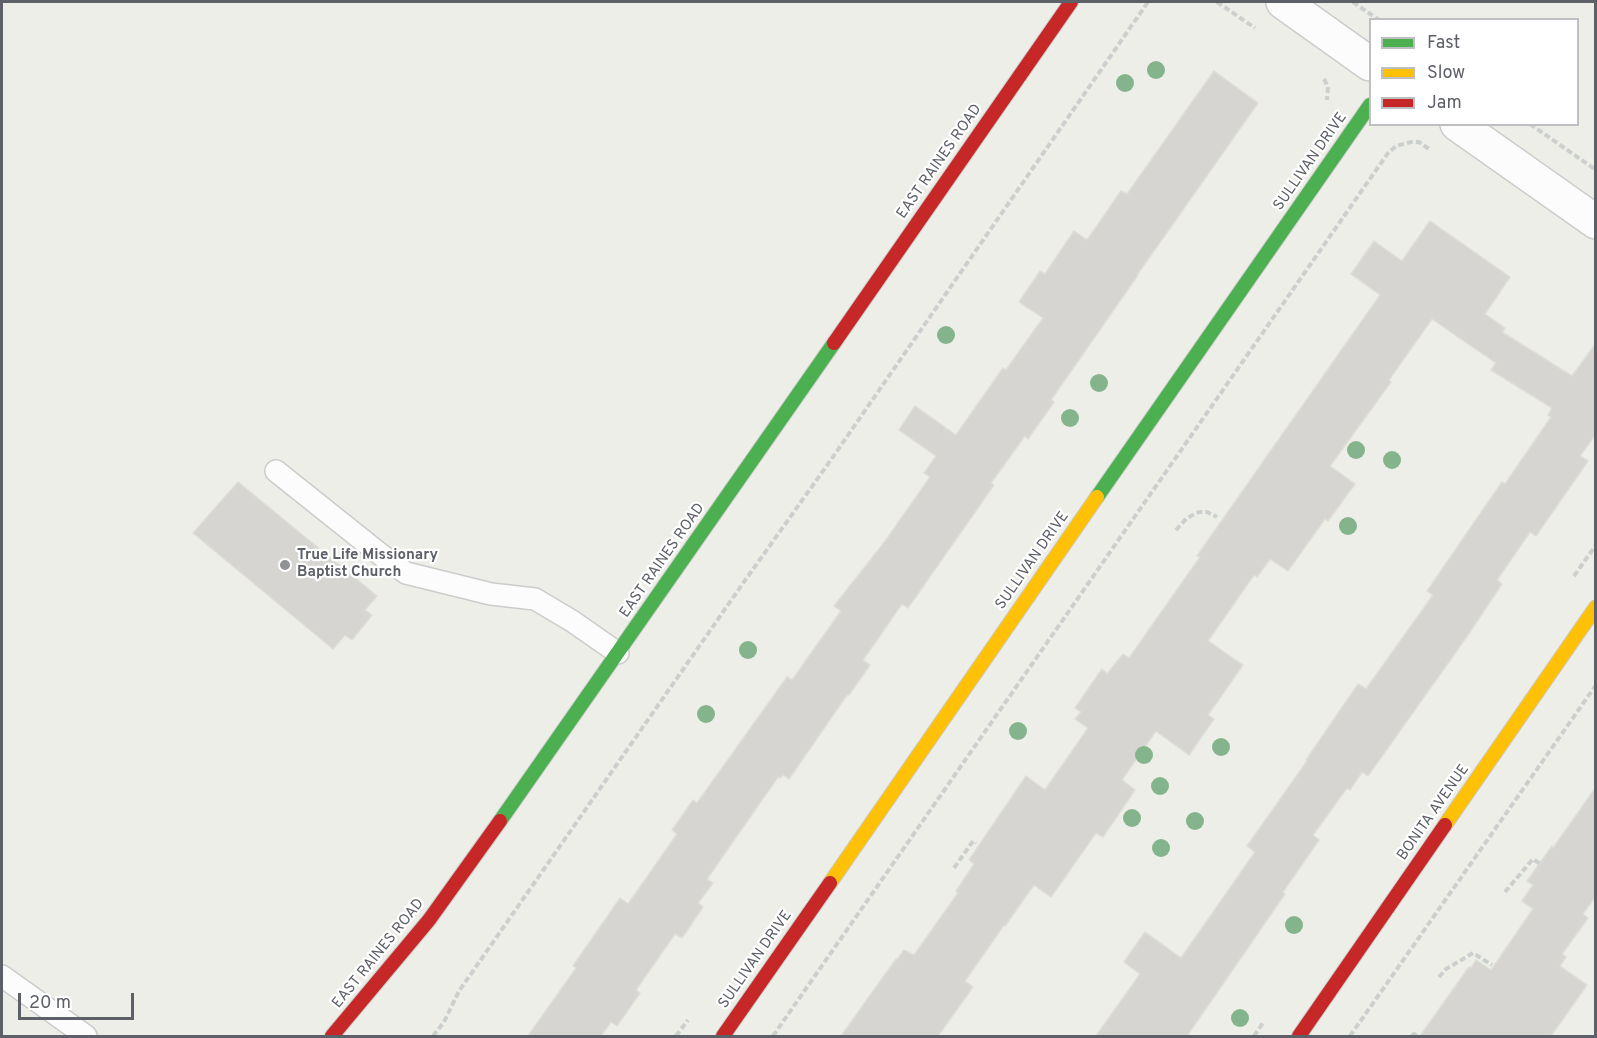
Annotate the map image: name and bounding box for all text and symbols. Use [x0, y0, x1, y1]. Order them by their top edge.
legend [1369, 18, 1579, 126]
text: Fast [1427, 32, 1460, 55]
text: Slow [1427, 62, 1465, 85]
text: Jam [1427, 92, 1462, 115]
street label: EAST RAINES ROAD [894, 101, 986, 223]
street label: SULLIVAN DRIVE [1270, 110, 1352, 214]
street label: EAST RAINES ROAD [617, 500, 709, 622]
street label: SULLIVAN DRIVE [992, 509, 1074, 613]
place label: True Life Missionary Baptist Church [297, 547, 438, 582]
marker: True Life Missionary Baptist Church [278, 558, 292, 572]
street label: BONITA AVENUE [1394, 761, 1474, 865]
street label: EAST RAINES ROAD [329, 896, 429, 1012]
street label: SULLIVAN DRIVE [715, 908, 797, 1012]
scale bar [21, 981, 136, 1019]
text: 20 m [29, 992, 71, 1015]

